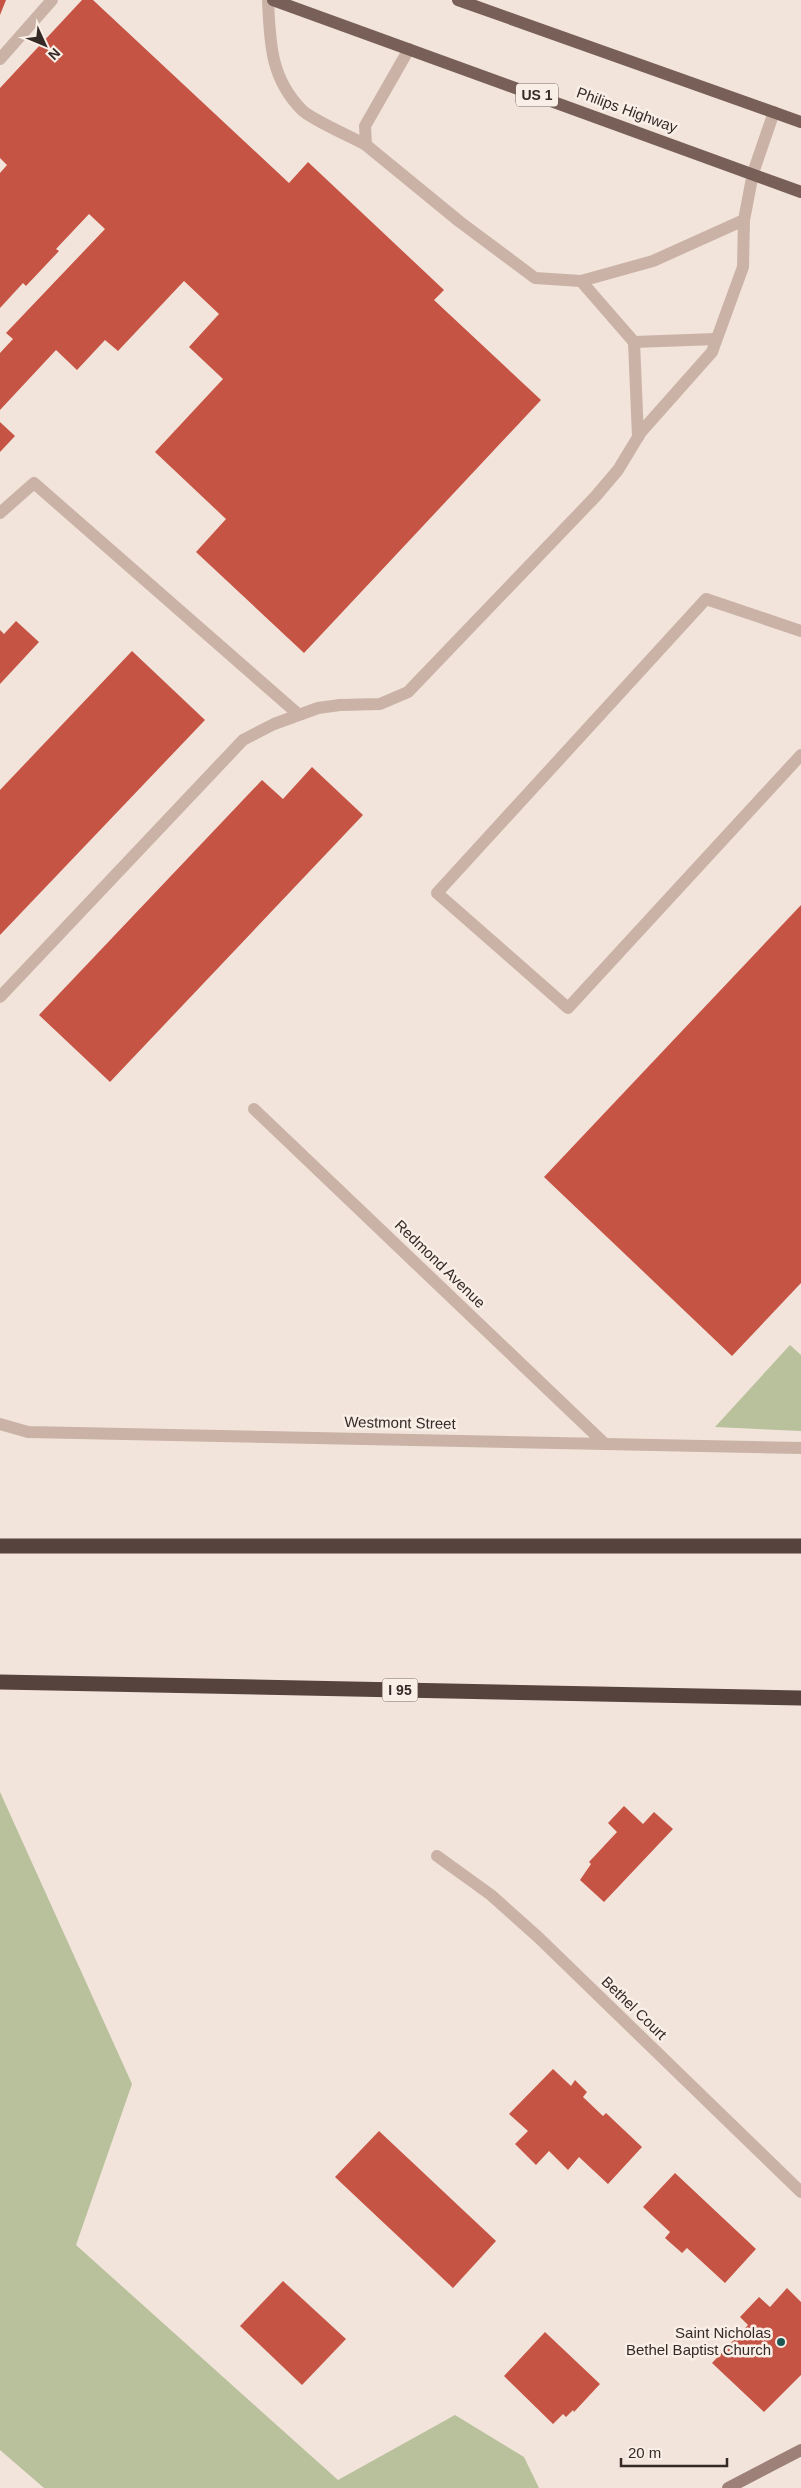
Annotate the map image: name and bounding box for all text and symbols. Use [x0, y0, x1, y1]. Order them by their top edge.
north arrow [20, 20, 70, 70]
text: N [45, 45, 64, 63]
street label: Philips Highway [575, 83, 680, 136]
road number: US 1 [516, 84, 558, 106]
street label: Redmond Avenue [392, 1216, 489, 1311]
street label: Westmont Street [344, 1413, 457, 1432]
road number: I 95 [382, 1678, 418, 1702]
street label: Bethel Court [598, 1973, 671, 2043]
place label: Saint Nicholas Bethel Baptist Church [626, 2324, 771, 2358]
marker: Saint Nicholas Bethel Baptist Church [775, 2336, 787, 2348]
scale bar [621, 2436, 727, 2468]
text: 20 m [628, 2444, 661, 2461]

